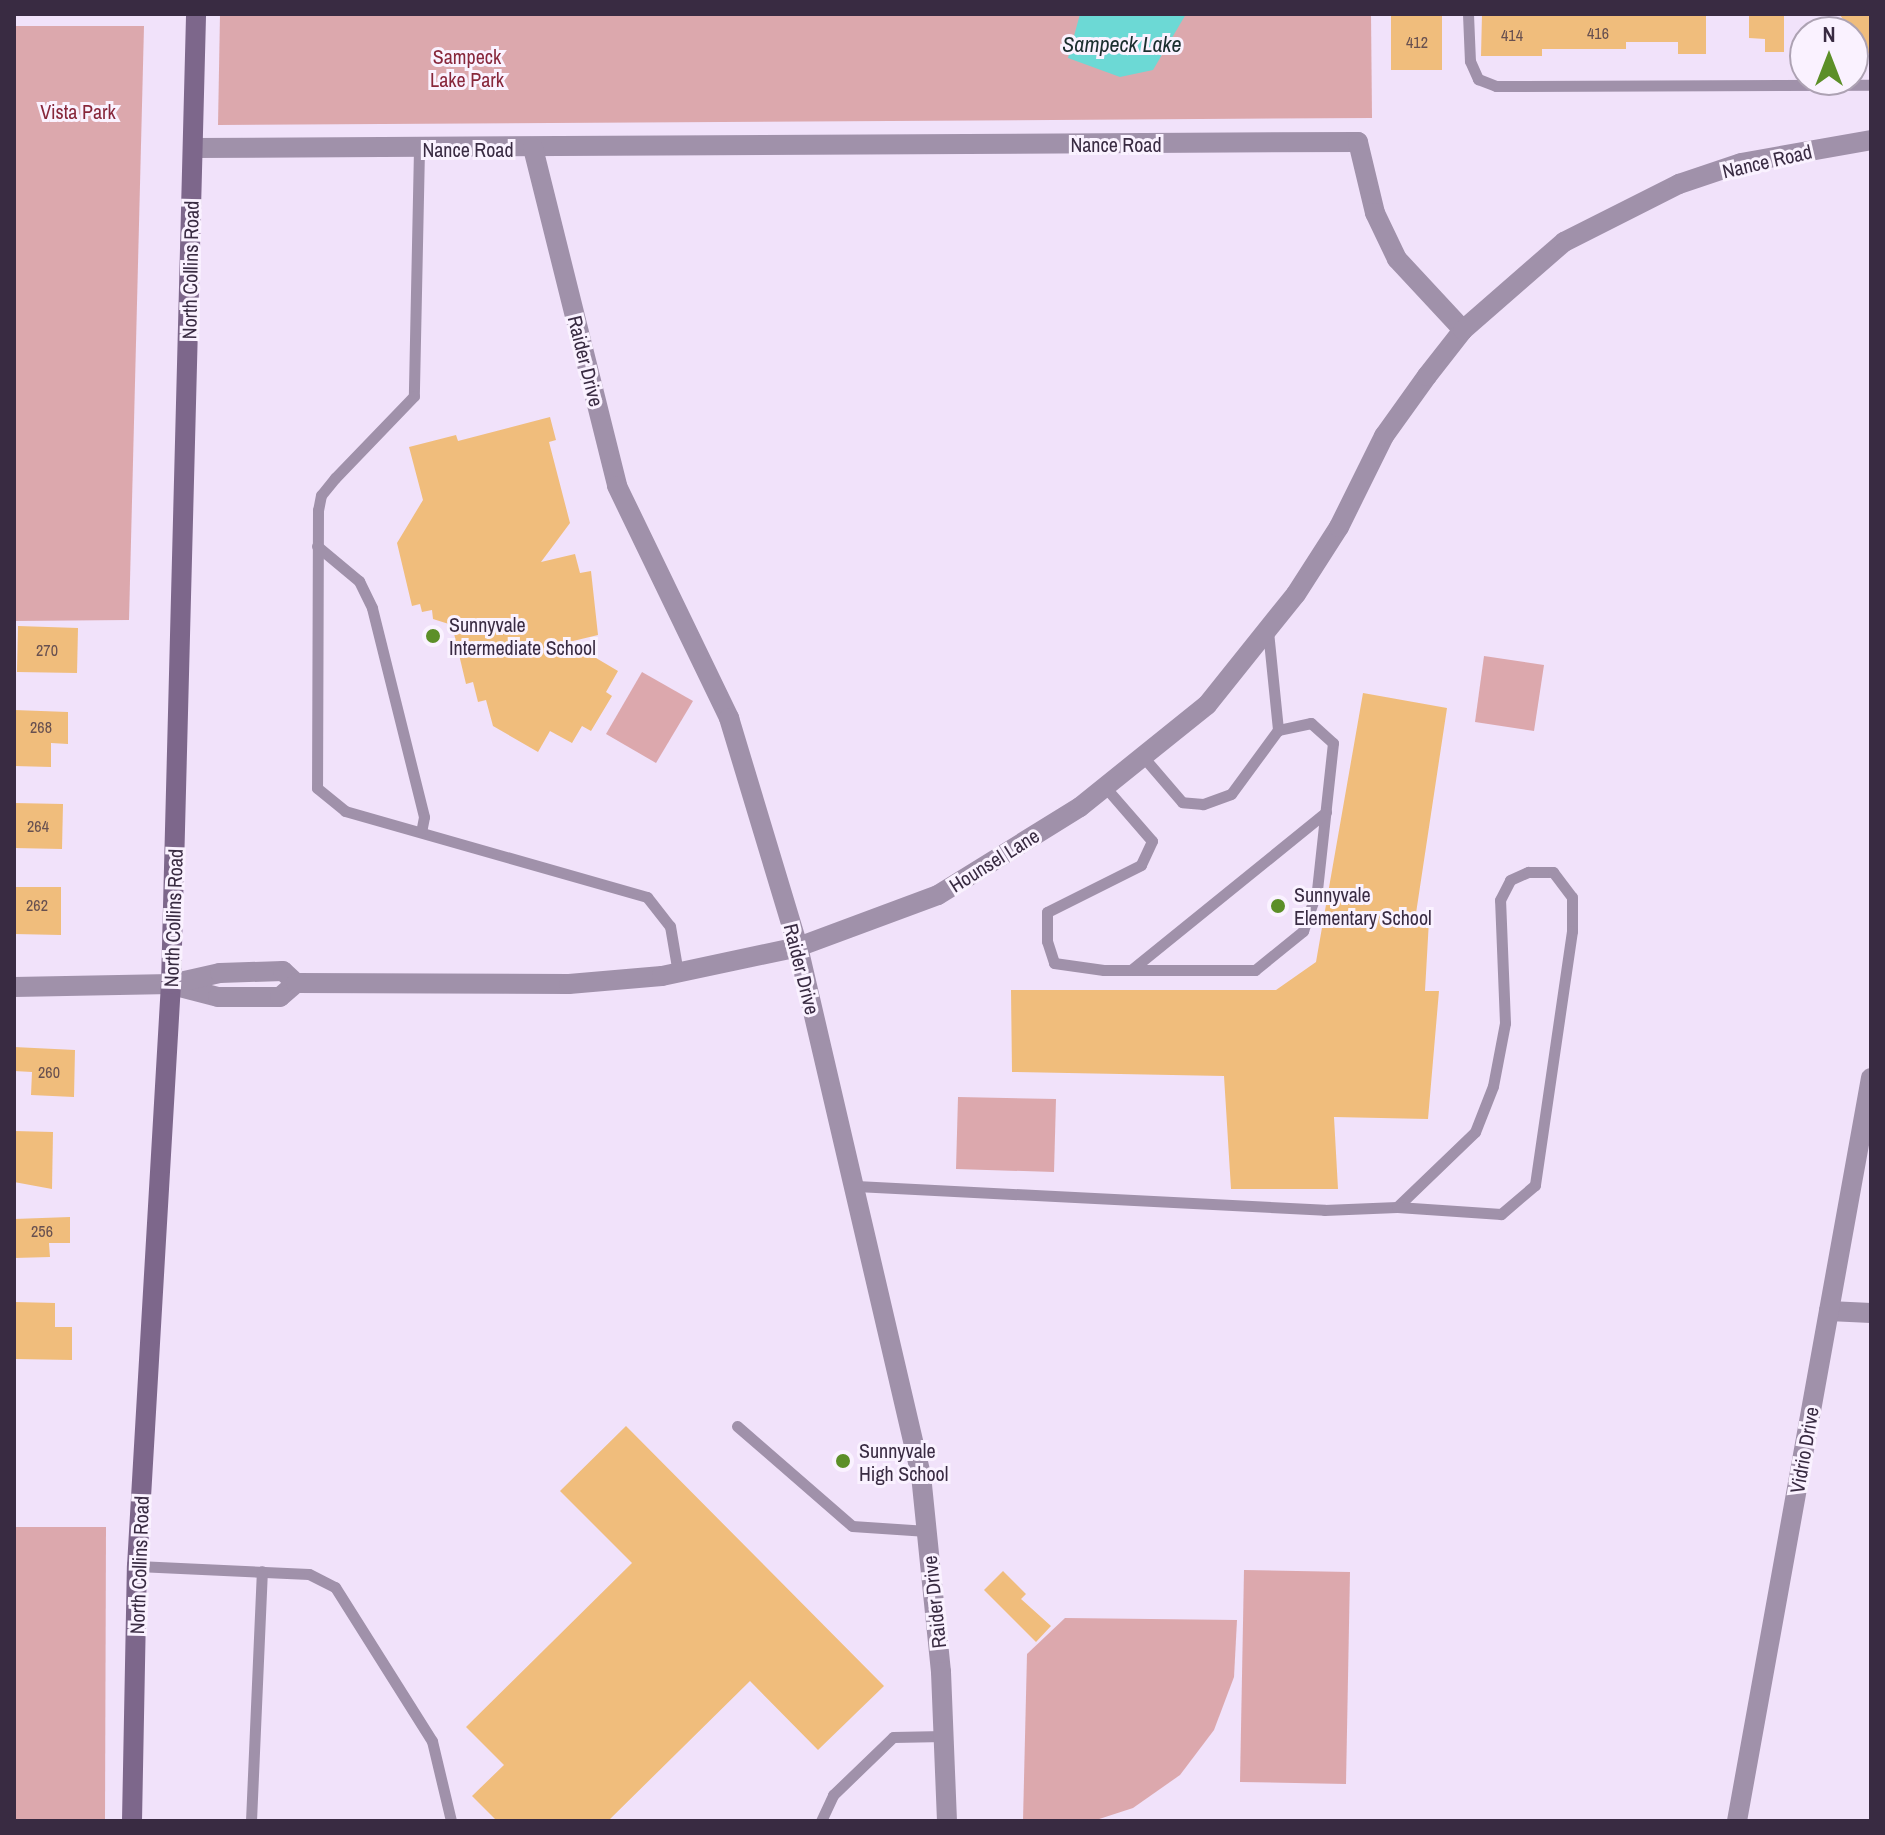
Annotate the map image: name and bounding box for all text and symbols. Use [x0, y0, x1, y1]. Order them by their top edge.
north arrow [1789, 16, 1869, 96]
text: N [1822, 19, 1836, 49]
house number: 416 [1587, 23, 1609, 43]
house number: 414 [1501, 25, 1523, 45]
water label: Sampeck Lake [1062, 32, 1182, 58]
house number: 412 [1406, 32, 1428, 52]
park label: Sampeck Lake Park [430, 45, 504, 92]
park label: Vista Park [40, 99, 116, 123]
street label: Nance Road [1070, 132, 1162, 156]
street label: Nance Road [422, 137, 514, 161]
street label: Nance Road [1720, 139, 1814, 183]
street label: North Collins Road [177, 201, 203, 339]
street label: Raider Drive [563, 313, 609, 409]
place label: Sunnyvale Intermediate School [449, 612, 596, 659]
marker: Sunnyvale Intermediate School [424, 627, 442, 645]
house number: 270 [36, 640, 58, 660]
house number: 268 [30, 717, 52, 737]
house number: 264 [27, 816, 49, 836]
street label: Hounsel Lane [945, 823, 1043, 897]
street label: North Collins Road [159, 848, 187, 988]
place label: Sunnyvale Elementary School [1294, 882, 1432, 929]
house number: 262 [26, 895, 48, 915]
marker: Sunnyvale Elementary School [1269, 897, 1287, 915]
street label: Raider Drive [779, 921, 825, 1017]
house number: 260 [38, 1062, 60, 1082]
house number: 256 [31, 1221, 53, 1241]
street label: Vidrio Drive [1785, 1405, 1823, 1495]
place label: Sunnyvale High School [859, 1438, 948, 1485]
marker: Sunnyvale High School [834, 1452, 852, 1470]
street label: North Collins Road [125, 1495, 153, 1635]
street label: Raider Drive [917, 1555, 951, 1649]

